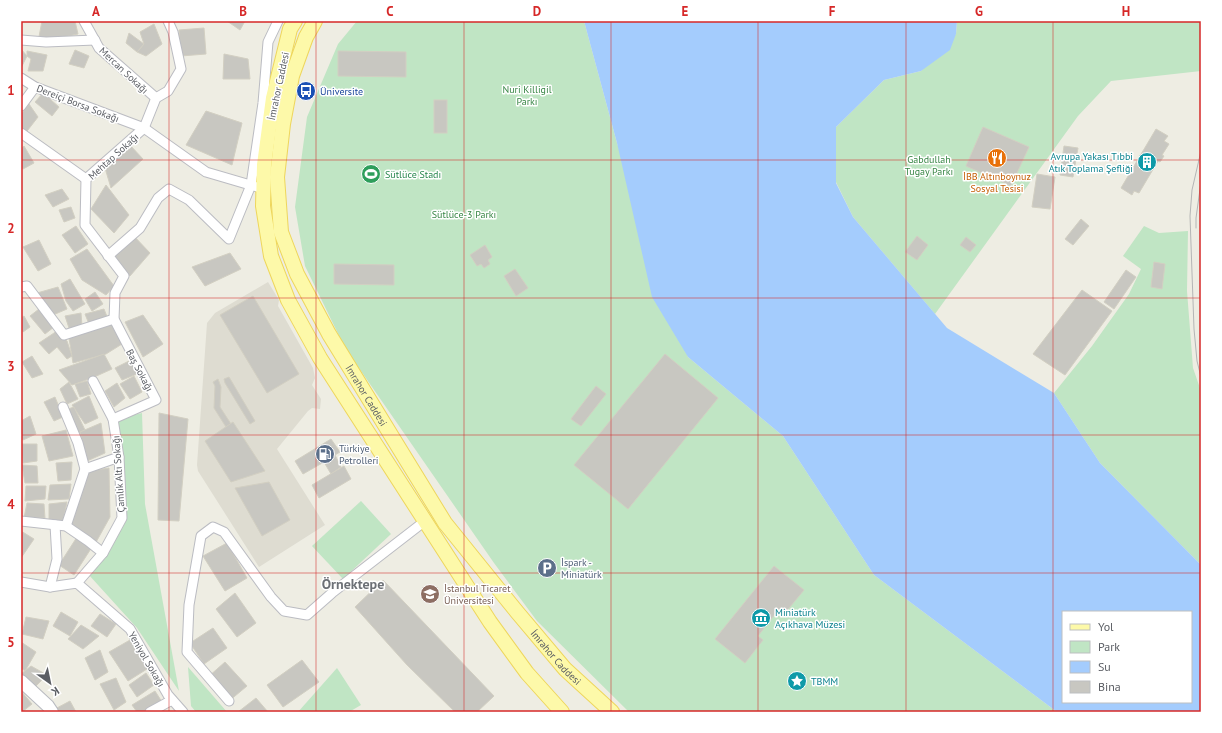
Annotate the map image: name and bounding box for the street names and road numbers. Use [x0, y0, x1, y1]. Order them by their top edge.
street label: Mercan Sokağı [96, 44, 151, 96]
street label: İmrahor Caddesi [265, 51, 292, 121]
street label: Dereiçi Borsa Sokağı [35, 82, 121, 125]
street label: Mehtap Sokağı [85, 130, 141, 182]
street label: Baş Sokağı [123, 347, 156, 394]
street label: İmrahor Caddesi [342, 362, 390, 429]
street label: Çamlık Altı Sokağı [109, 435, 128, 513]
street label: İmrahor Caddesi [528, 627, 584, 688]
street label: Yeniyol Sokağı [125, 629, 168, 689]

